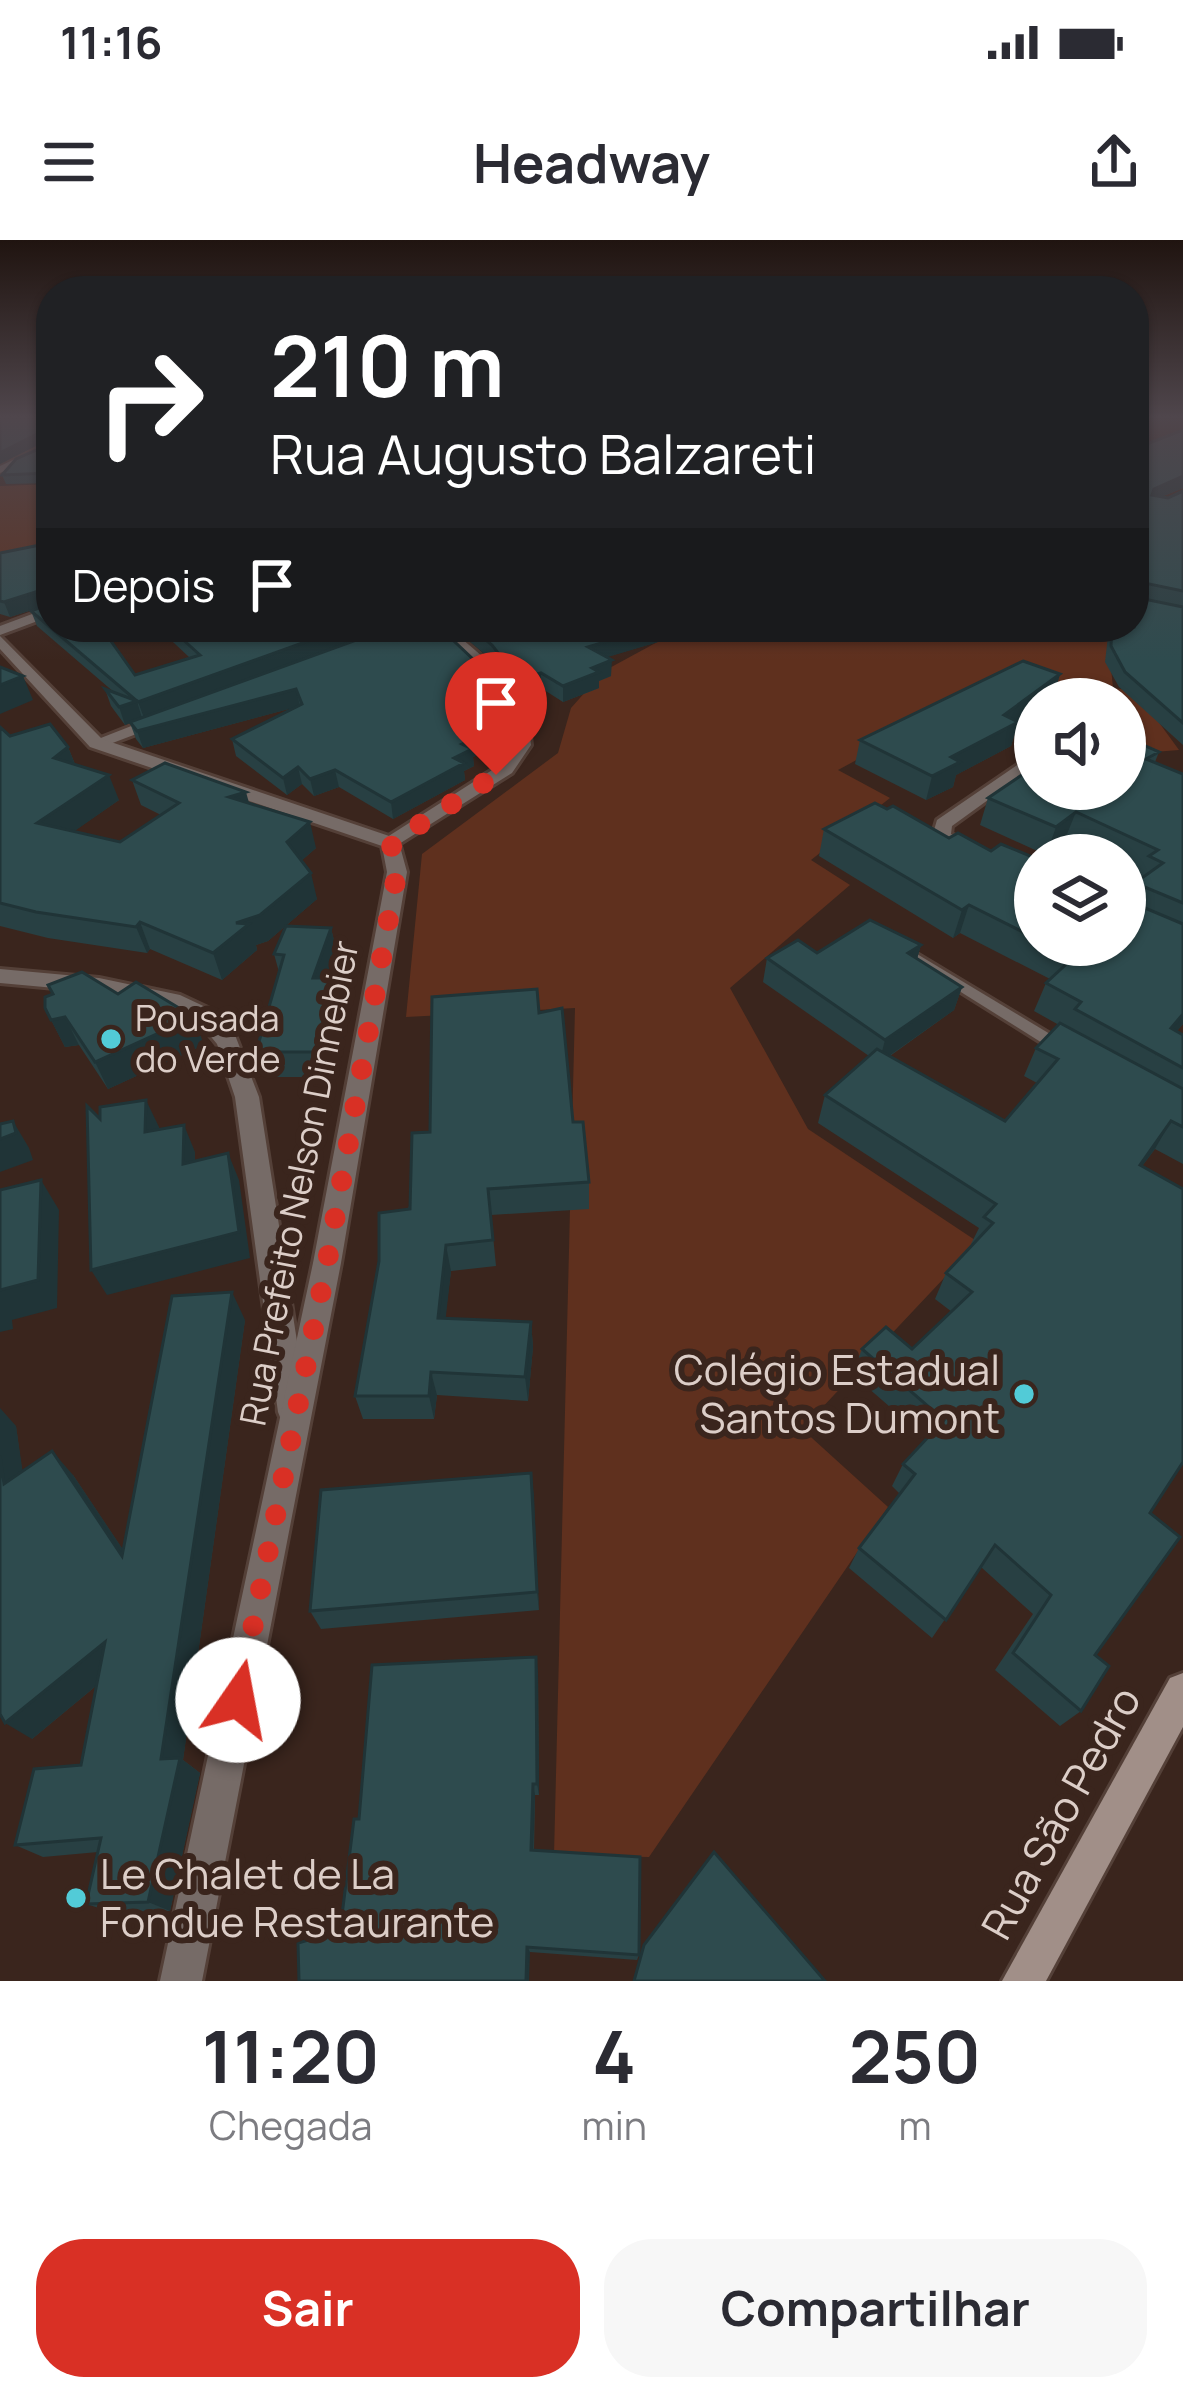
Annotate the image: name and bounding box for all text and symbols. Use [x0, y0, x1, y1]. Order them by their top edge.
text: 11:16 [60, 11, 163, 73]
text: Headway [473, 125, 710, 199]
icon: menu [36, 129, 102, 195]
icon: share [1081, 129, 1147, 195]
text: 210 m [270, 307, 504, 422]
icon: right [72, 324, 228, 480]
text: Rua Augusto Balzareti [270, 416, 816, 490]
icon: arrive [239, 552, 305, 618]
text: Depois [72, 554, 215, 616]
pin [445, 652, 547, 775]
icon: arrive [463, 670, 529, 736]
map controls [1014, 678, 1146, 966]
button: sound [1014, 678, 1146, 810]
button: layers [1014, 834, 1146, 966]
street label: Rua Prefeito Nelson Dinnebier [227, 936, 370, 1430]
place label: Pousada do Verde [135, 993, 280, 1083]
marker: Pousada do Verde [98, 1026, 124, 1052]
place label: Colégio Estadual Santos Dumont [674, 1340, 1000, 1446]
marker: Colégio Estadual Santos Dumont [1011, 1381, 1037, 1407]
position arrow [175, 1637, 301, 1763]
street label: Rua São Pedro [967, 1676, 1153, 1949]
place label: Le Chalet de La Fondue Restaurante [100, 1844, 494, 1950]
marker: Le Chalet de La Fondue Restaurante [63, 1885, 89, 1911]
text: 11:20 [202, 2006, 380, 2105]
text: 4 [592, 2006, 636, 2105]
text: 250 [849, 2006, 981, 2105]
text: Chegada [209, 2098, 372, 2152]
text: min [582, 2098, 647, 2152]
text: m [898, 2098, 932, 2152]
button: Sair [36, 2239, 580, 2377]
button: Compartilhar [604, 2239, 1147, 2377]

